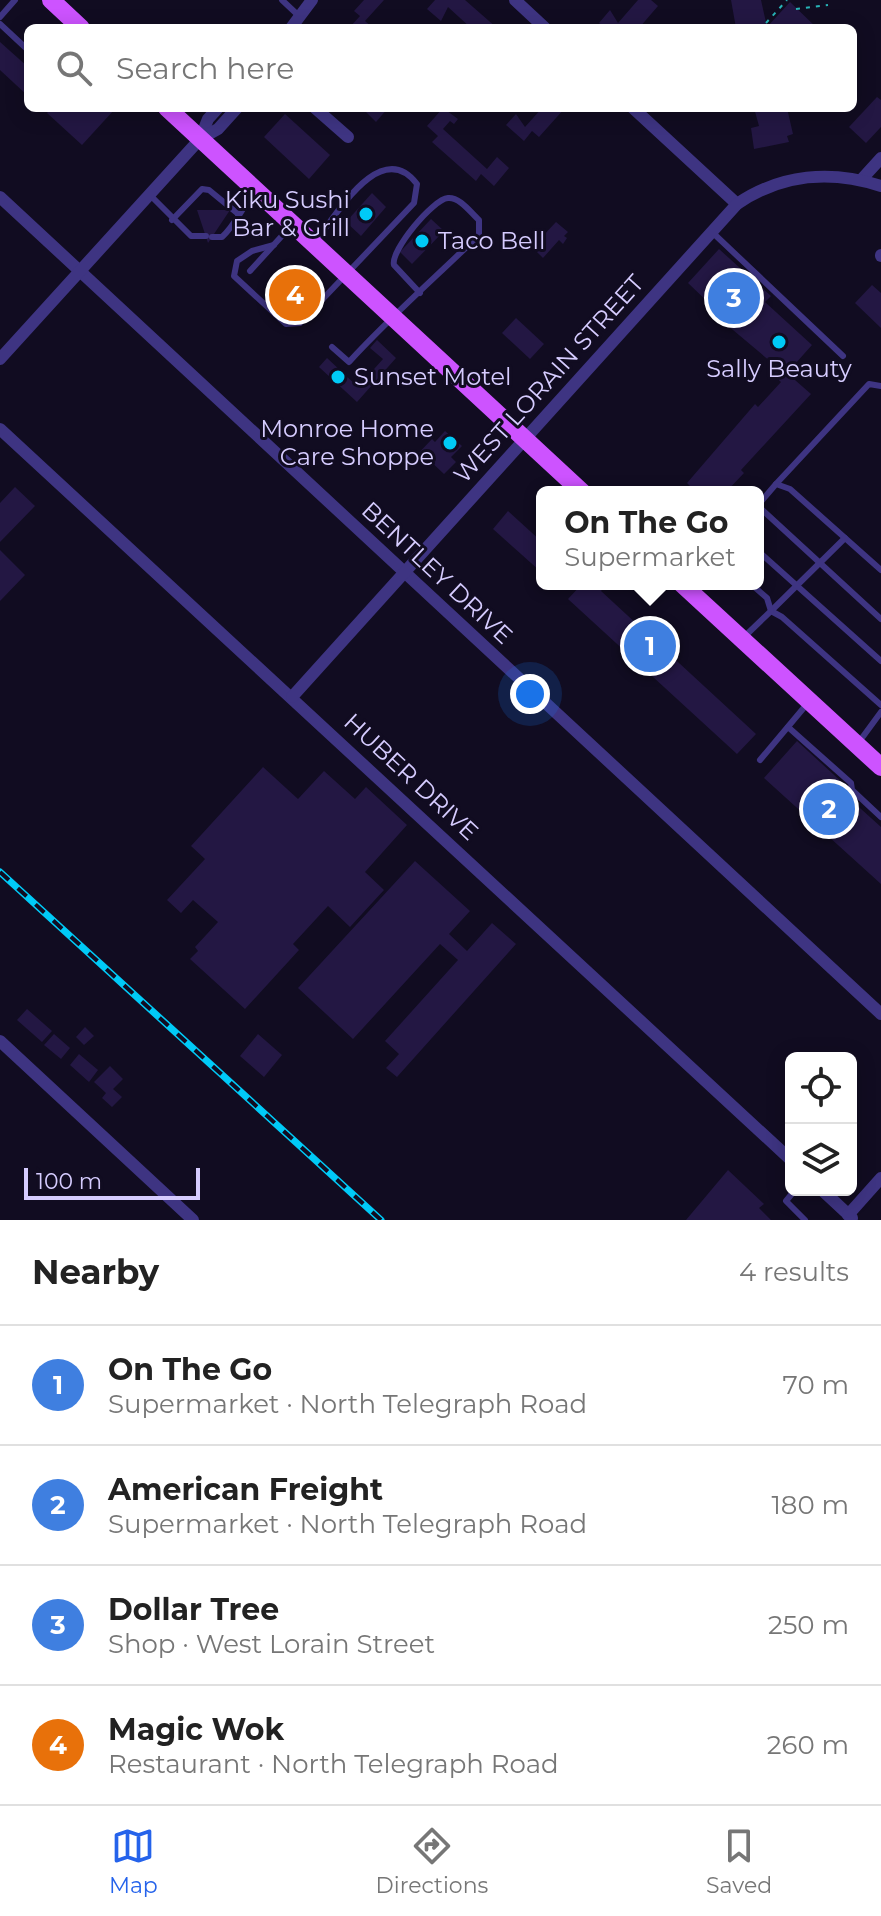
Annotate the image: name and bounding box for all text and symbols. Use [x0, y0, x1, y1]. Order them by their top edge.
search box [24, 24, 857, 112]
icon: search [52, 46, 96, 90]
text: Search here [116, 50, 294, 87]
place label: Kiku Sushi Bar & Grill [225, 185, 350, 242]
marker: Kiku Sushi Bar & Grill [357, 205, 375, 223]
place label: Taco Bell [438, 226, 545, 255]
marker: Taco Bell [413, 232, 431, 250]
pin: 4 [269, 265, 321, 325]
street label: WEST LORAIN STREET [448, 268, 650, 489]
pin: 3 [708, 268, 760, 328]
marker: Sally Beauty [770, 333, 788, 351]
place label: Sally Beauty [706, 354, 852, 383]
place label: Sunset Motel [354, 362, 512, 391]
marker: Sunset Motel [329, 368, 347, 386]
place label: Monroe Home Care Shoppe [260, 414, 434, 471]
marker: Monroe Home Care Shoppe [441, 434, 459, 452]
popup [536, 486, 764, 590]
street label: BENTLEY DRIVE [356, 495, 519, 650]
text: On The Go [564, 504, 728, 541]
text: Supermarket [564, 541, 736, 573]
pin: 1 [624, 616, 676, 676]
your location [510, 674, 550, 714]
street label: HUBER DRIVE [338, 707, 484, 846]
pin: 2 [803, 779, 855, 839]
map controls [785, 1052, 857, 1196]
button: locate [785, 1052, 857, 1124]
button: layers [785, 1124, 857, 1196]
scale bar [24, 1164, 200, 1200]
text: 100 m [36, 1168, 102, 1195]
text: Nearby [32, 1251, 159, 1293]
text: 4 results [739, 1256, 849, 1288]
text: On The Go [108, 1351, 272, 1388]
text: 1 [53, 1369, 63, 1401]
text: 70 m [783, 1369, 849, 1401]
text: Supermarket · North Telegraph Road [108, 1388, 587, 1420]
text: American Freight [108, 1471, 383, 1508]
text: 2 [50, 1489, 66, 1521]
text: 180 m [771, 1489, 849, 1521]
text: Supermarket · North Telegraph Road [108, 1508, 587, 1540]
text: Dollar Tree [108, 1591, 279, 1628]
text: 3 [50, 1609, 66, 1641]
text: 250 m [768, 1609, 849, 1641]
text: Shop · West Lorain Street [108, 1628, 435, 1660]
text: Magic Wok [108, 1711, 284, 1748]
text: 4 [49, 1729, 67, 1761]
text: 260 m [767, 1729, 849, 1761]
text: Restaurant · North Telegraph Road [108, 1748, 559, 1780]
tab: Map [109, 1824, 158, 1899]
tab: Directions [376, 1824, 488, 1899]
tab: Saved [706, 1824, 772, 1899]

